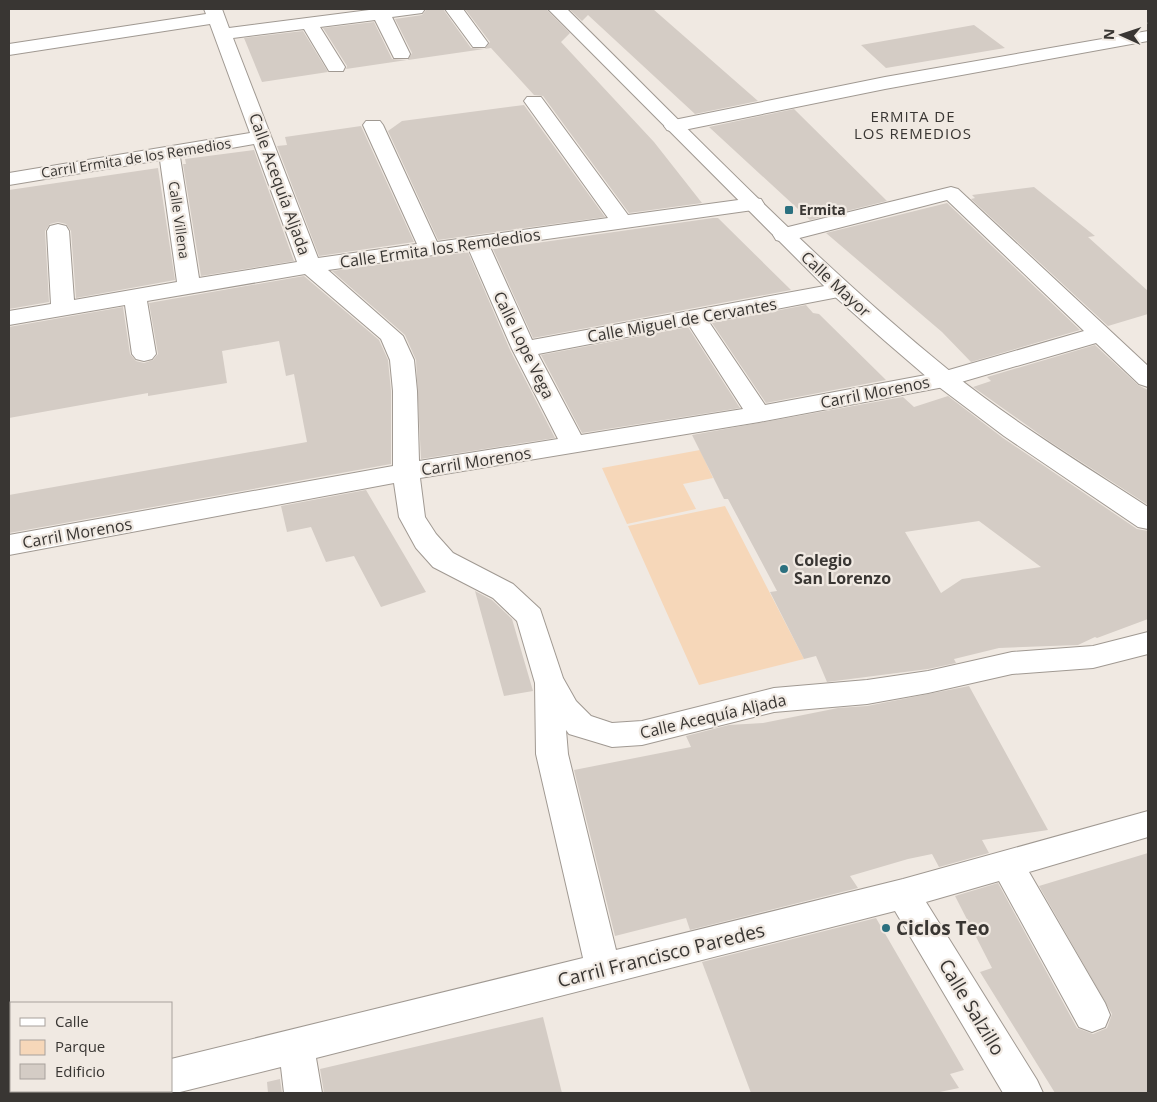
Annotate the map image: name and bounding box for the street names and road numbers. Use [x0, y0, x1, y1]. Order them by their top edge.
street label: Calle Acequía Aljada [244, 110, 316, 258]
street label: Carril Ermita de los Remedios [40, 133, 233, 182]
street label: Calle Villena [165, 180, 194, 260]
street label: Calle Ermita los Remdedios [338, 223, 542, 273]
street label: Calle Mayor [796, 246, 876, 322]
street label: Calle Lope Vega [488, 288, 560, 402]
street label: Calle Miguel de Cervantes [586, 293, 778, 347]
street label: Carril Morenos [818, 371, 932, 413]
street label: Carril Morenos [420, 441, 532, 481]
street label: Carril Morenos [20, 513, 134, 553]
street label: Calle Acequía Aljada [638, 688, 788, 744]
street label: Carril Francisco Paredes [555, 917, 767, 993]
street label: Calle Salzillo [933, 954, 1011, 1060]

